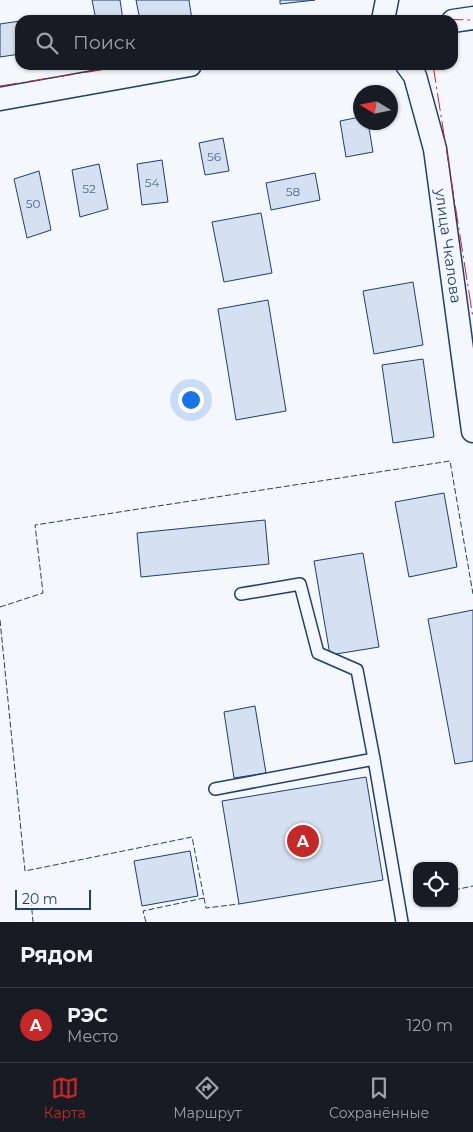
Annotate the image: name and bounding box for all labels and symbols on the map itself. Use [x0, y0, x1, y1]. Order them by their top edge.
north arrow [353, 85, 398, 130]
house number: 56 [207, 149, 221, 164]
house number: 54 [145, 175, 159, 190]
house number: 52 [82, 181, 96, 196]
house number: 58 [286, 184, 301, 199]
street label: улица Чкалова [431, 186, 466, 305]
house number: 50 [26, 196, 40, 211]
your location [178, 387, 204, 413]
pin: A [287, 822, 319, 860]
scale bar [15, 887, 91, 910]

